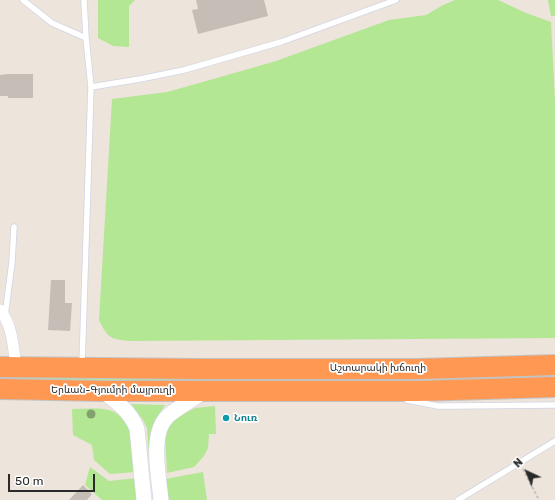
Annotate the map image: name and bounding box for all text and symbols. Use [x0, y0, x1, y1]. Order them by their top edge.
street label: Աշտարակի խճուղի [330, 362, 426, 374]
street label: Երևան-Գյումրի մայրուղի [51, 384, 175, 396]
place label: Նուռ [234, 412, 258, 424]
marker: Նուռ [221, 413, 231, 423]
north arrow [507, 452, 547, 492]
text: N [511, 456, 526, 470]
scale bar [10, 466, 97, 492]
text: 50 m [15, 474, 43, 488]

